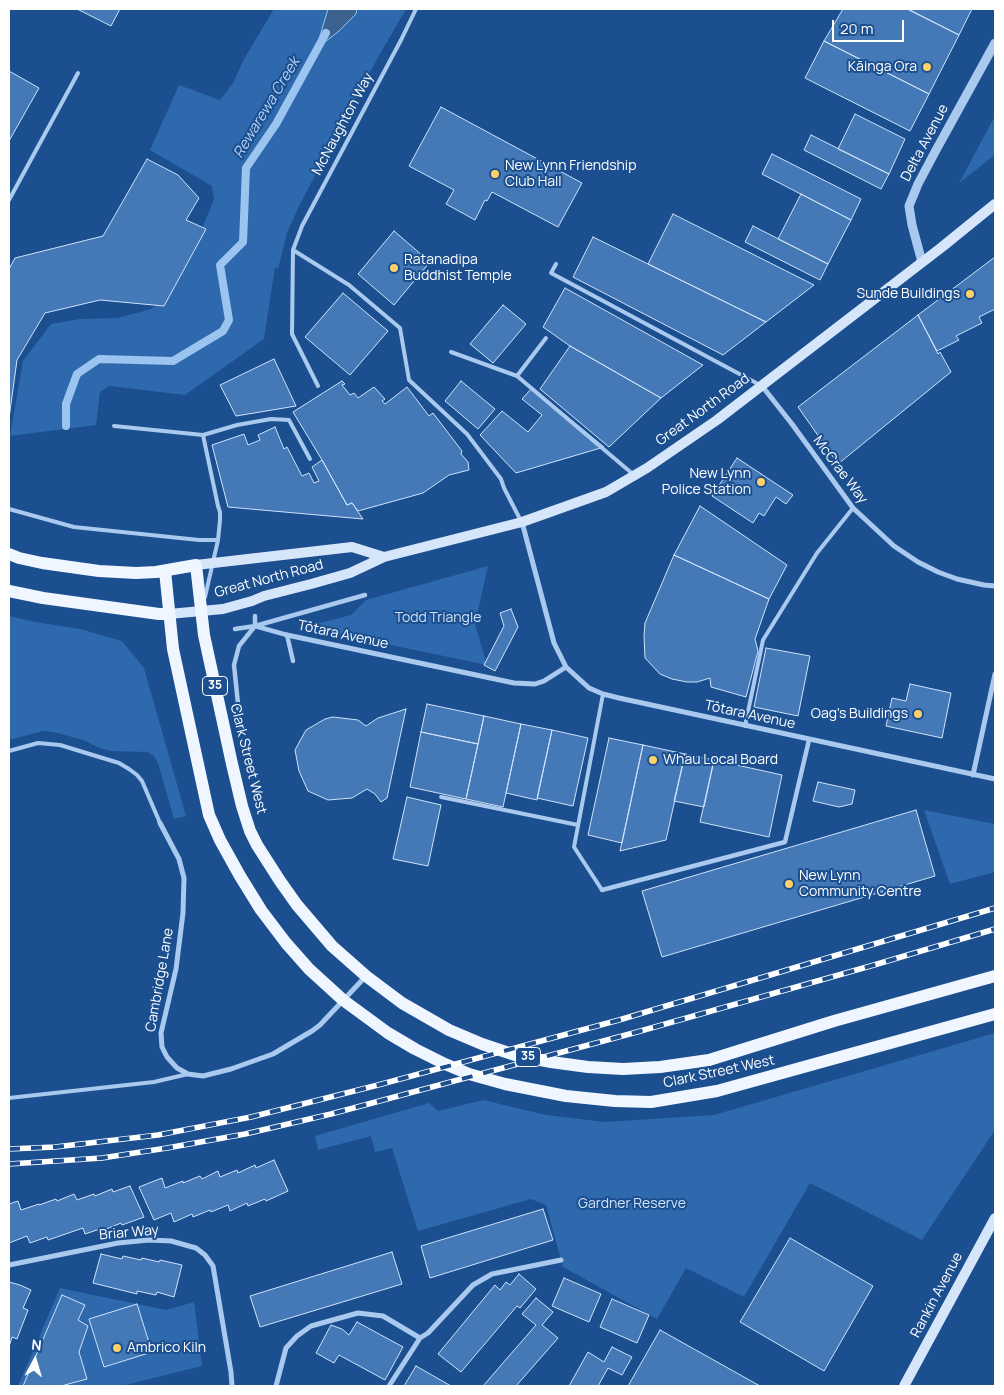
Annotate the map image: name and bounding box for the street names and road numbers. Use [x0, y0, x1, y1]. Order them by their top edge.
street label: McNaughton Way [309, 70, 377, 178]
street label: Delta Avenue [898, 102, 952, 184]
street label: Great North Road [653, 370, 753, 450]
street label: McCrae Way [809, 433, 871, 507]
street label: Great North Road [213, 556, 325, 602]
street label: Tōtara Avenue [296, 617, 390, 653]
road number: 35 [202, 676, 228, 696]
street label: Tōtara Avenue [703, 697, 797, 733]
street label: Clark Street West [226, 702, 270, 816]
street label: Cambridge Lane [143, 927, 177, 1033]
road number: 35 [516, 1048, 540, 1066]
street label: Clark Street West [662, 1052, 776, 1092]
street label: Briar Way [99, 1222, 159, 1244]
street label: Rankin Avenue [907, 1249, 967, 1341]

